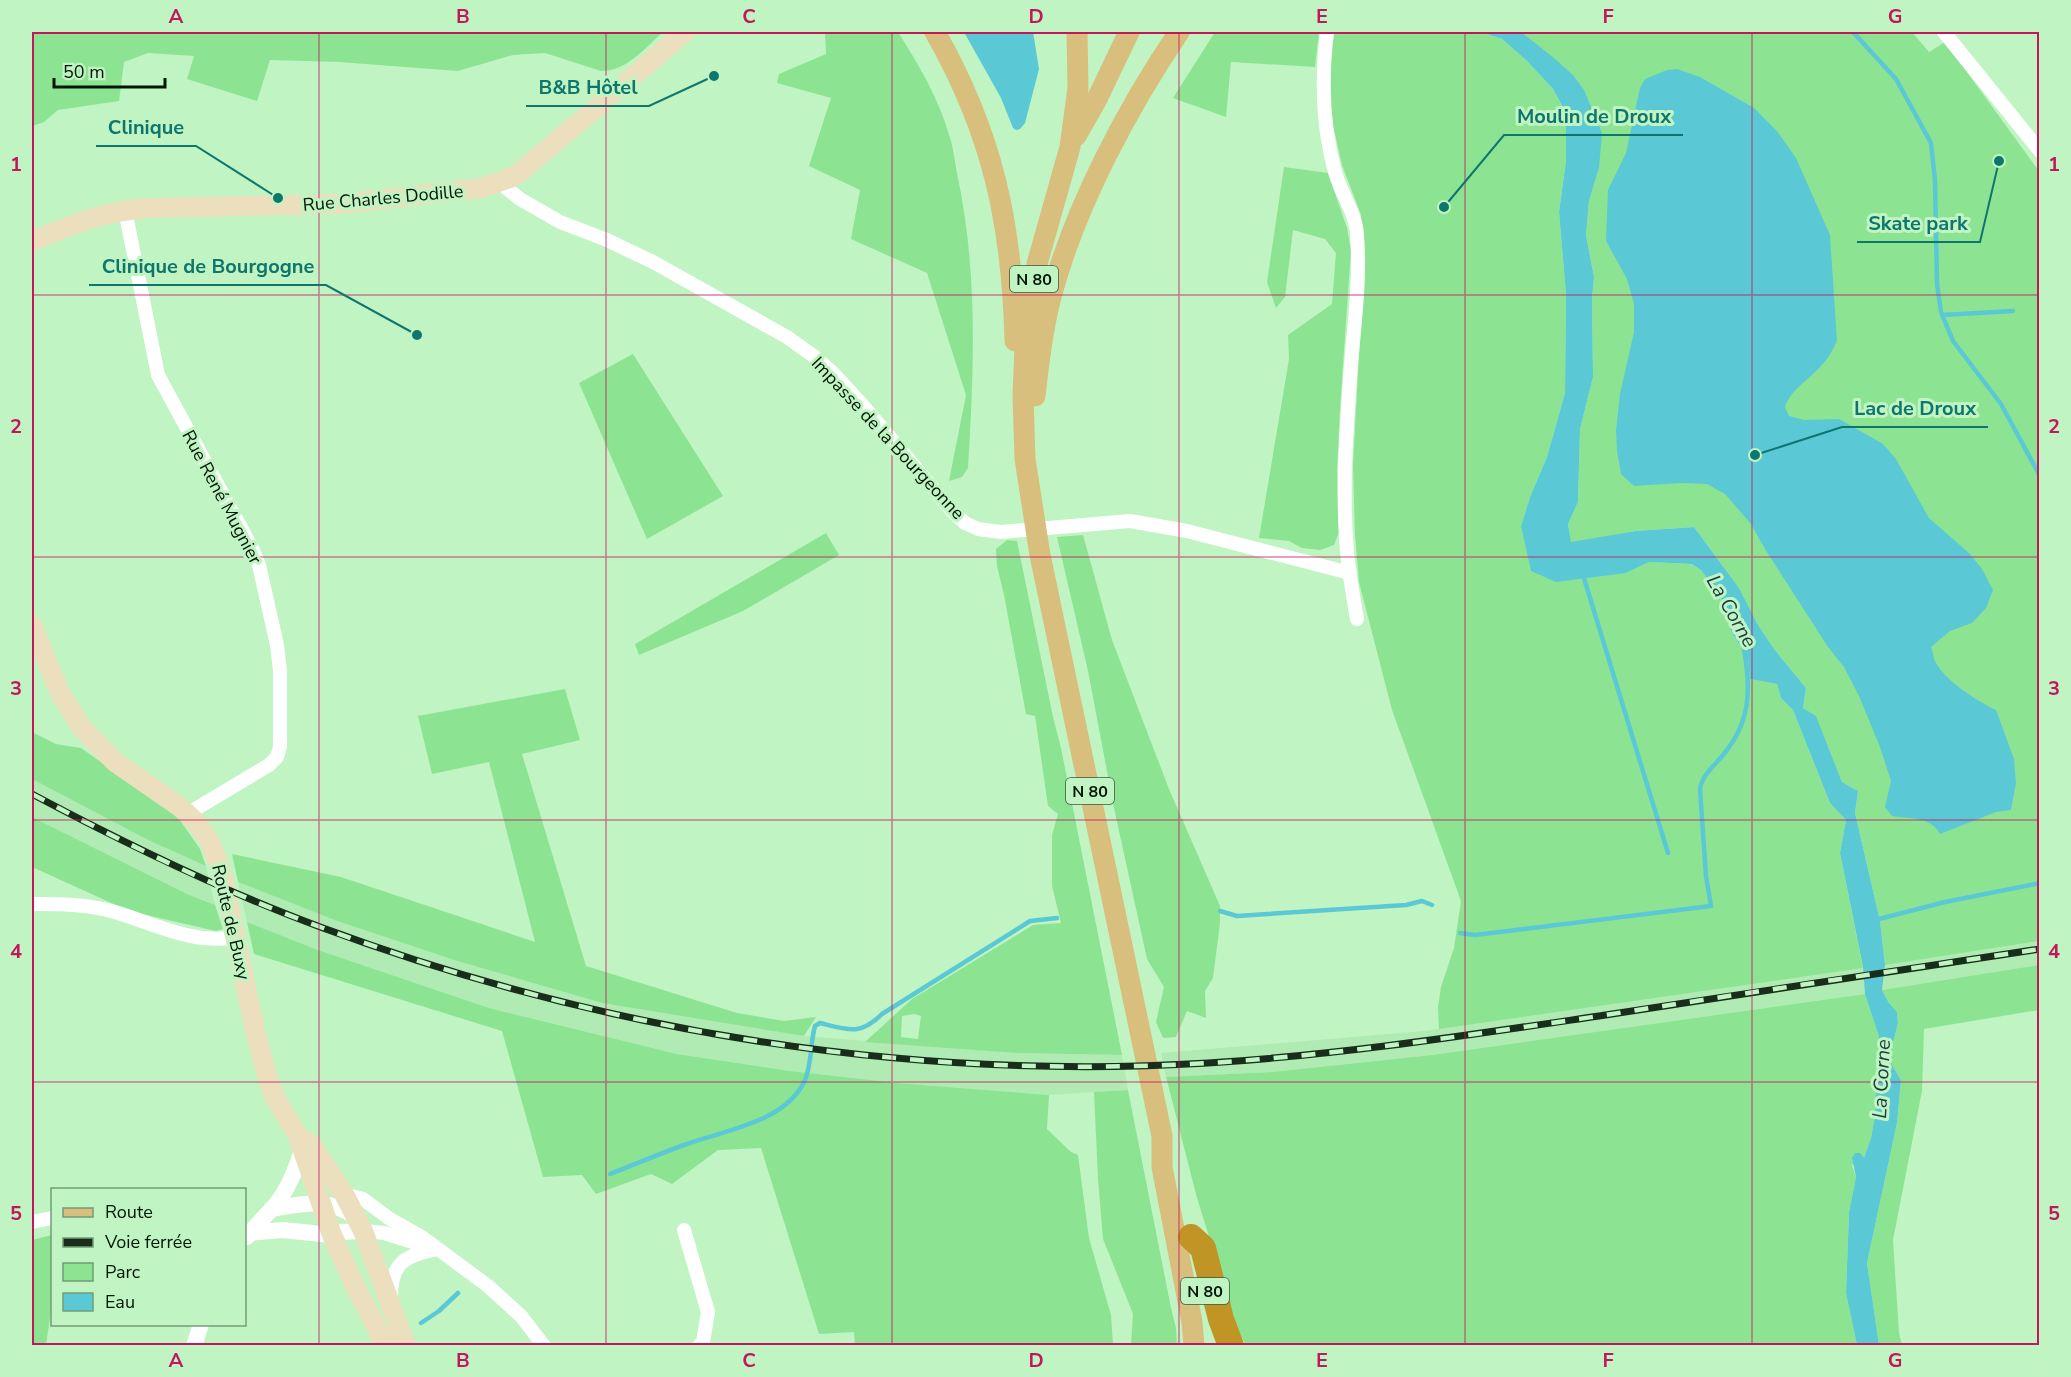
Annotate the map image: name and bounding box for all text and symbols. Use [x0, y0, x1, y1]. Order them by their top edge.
text: A [169, 3, 184, 30]
text: B [456, 3, 470, 30]
text: C [742, 3, 756, 30]
text: D [1028, 3, 1044, 30]
text: E [1316, 3, 1328, 30]
text: F [1602, 3, 1614, 30]
text: G [1888, 3, 1902, 30]
scale bar [54, 51, 165, 89]
text: 50 m [63, 60, 105, 84]
callout: B&B Hôtel [526, 68, 649, 106]
text: B&B Hôtel [538, 74, 638, 101]
callout: Moulin de Droux [1504, 97, 1683, 135]
text: Moulin de Droux [1517, 103, 1672, 130]
callout: Clinique [96, 108, 196, 146]
text: Clinique [108, 114, 184, 141]
text: 1 [10, 151, 22, 178]
text: 1 [2048, 151, 2060, 178]
street label: Rue Charles Dodille [302, 179, 464, 217]
callout: Skate park [1857, 204, 1980, 242]
text: Skate park [1868, 210, 1969, 237]
callout: Clinique de Bourgogne [89, 247, 326, 285]
text: Clinique de Bourgogne [102, 253, 314, 280]
road number: N 80 [1010, 266, 1058, 292]
street label: Impasse de la Bourgeonne [806, 351, 970, 525]
callout: Lac de Droux [1842, 389, 1988, 427]
text: Lac de Droux [1854, 395, 1977, 422]
text: 2 [10, 413, 22, 440]
text: 2 [2048, 413, 2060, 440]
street label: Rue René Mugnier [177, 426, 268, 569]
water label: La Corne [1700, 570, 1763, 653]
text: 3 [10, 675, 22, 702]
text: 3 [2048, 675, 2060, 702]
road number: N 80 [1066, 778, 1114, 804]
street label: Route de Buxy [206, 862, 256, 983]
text: 4 [10, 938, 22, 965]
text: 4 [2048, 938, 2060, 965]
water label: La Corne [1866, 1038, 1897, 1119]
legend [51, 1188, 246, 1326]
text: 5 [10, 1200, 22, 1227]
text: Route [105, 1200, 153, 1224]
text: 5 [2048, 1200, 2060, 1227]
text: Voie ferrée [104, 1230, 192, 1254]
text: Parc [105, 1260, 140, 1284]
road number: N 80 [1181, 1278, 1229, 1304]
text: Eau [105, 1290, 135, 1314]
text: A [169, 1347, 184, 1374]
text: B [456, 1347, 470, 1374]
text: C [742, 1347, 756, 1374]
text: D [1028, 1347, 1044, 1374]
text: E [1316, 1347, 1328, 1374]
text: F [1602, 1347, 1614, 1374]
text: G [1888, 1347, 1902, 1374]

